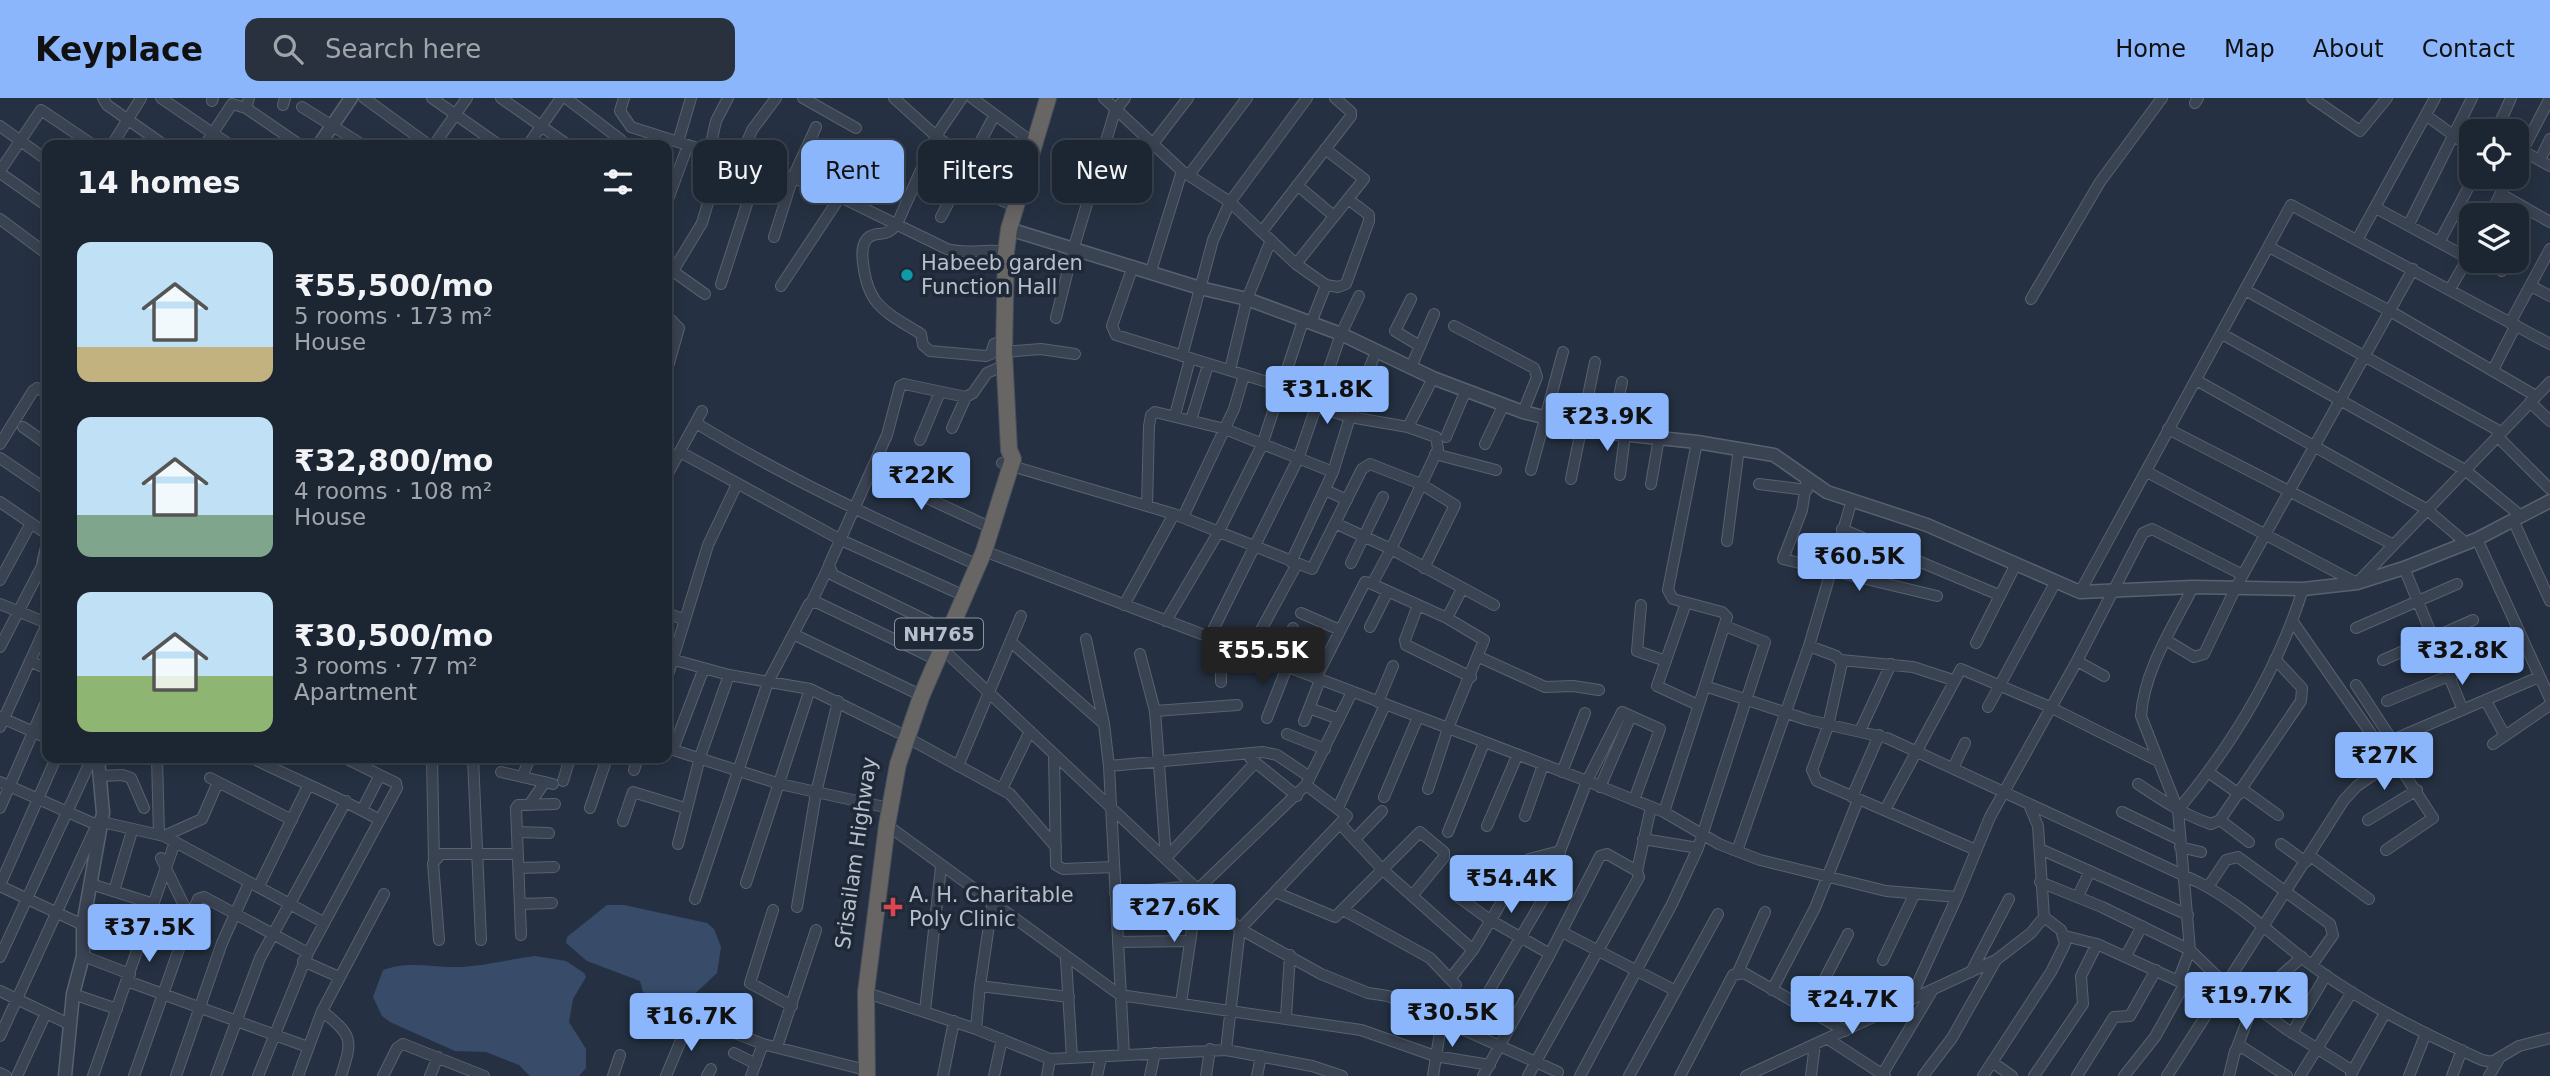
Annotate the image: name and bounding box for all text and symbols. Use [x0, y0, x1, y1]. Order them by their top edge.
search box [245, 18, 735, 81]
text: Keyplace [35, 30, 203, 69]
icon: search [269, 30, 307, 68]
text: Search here [325, 34, 481, 64]
text: Home [2115, 35, 2186, 63]
text: Map [2224, 35, 2275, 63]
text: About [2313, 35, 2384, 63]
text: Contact [2422, 35, 2515, 63]
map controls [2459, 119, 2529, 273]
button: locate [2459, 119, 2529, 189]
chip: Buy [693, 140, 787, 203]
chip: Rent [801, 140, 904, 203]
chip: Filters [918, 140, 1038, 203]
chip: New [1052, 140, 1152, 203]
icon: filters [599, 163, 637, 201]
text: 14 homes [77, 165, 241, 200]
button: layers [2459, 203, 2529, 273]
place label: Habeeb garden Function Hall [921, 251, 1083, 299]
marker: Habeeb garden Function Hall [899, 267, 915, 283]
text: ₹55,500/mo [294, 268, 493, 303]
icon: home [133, 270, 217, 354]
text: 5 rooms · 173 m² [294, 303, 492, 329]
text: House [294, 329, 366, 355]
pin: ₹31.8K [1270, 366, 1384, 426]
text: ₹31.8K [1282, 376, 1372, 402]
pin: ₹23.9K [1550, 394, 1664, 453]
text: ₹23.9K [1562, 403, 1652, 429]
text: ₹32,800/mo [294, 443, 493, 478]
icon: home [133, 445, 217, 529]
pin: ₹22K [880, 452, 962, 512]
text: ₹22K [888, 462, 954, 488]
text: 4 rooms · 108 m² [294, 478, 492, 504]
text: House [294, 504, 366, 530]
pin: ₹60.5K [1802, 533, 1916, 593]
text: ₹60.5K [1814, 543, 1904, 569]
text: ₹30,500/mo [294, 618, 493, 653]
road number: NH765 [895, 618, 983, 650]
icon: home [133, 620, 217, 704]
pin: ₹55.5K [1206, 628, 1320, 687]
pin: ₹32.8K [2405, 628, 2519, 687]
text: ₹55.5K [1218, 637, 1308, 663]
text: ₹32.8K [2417, 637, 2507, 663]
text: 3 rooms · 77 m² [294, 653, 478, 679]
text: Apartment [294, 679, 417, 705]
pin: ₹27K [2343, 732, 2425, 792]
text: ₹27K [2351, 742, 2417, 768]
street label: Srisailam Highway [831, 755, 881, 951]
pin: ₹54.4K [1454, 856, 1568, 915]
text: ₹54.4K [1466, 865, 1556, 891]
place label: A. H. Charitable Poly Clinic [909, 883, 1074, 931]
pin: ₹27.6K [1117, 884, 1231, 944]
text: ₹27.6K [1129, 894, 1219, 920]
marker: A. H. Charitable Poly Clinic [883, 897, 903, 917]
pin: ₹37.5K [92, 904, 206, 964]
text: ₹37.5K [104, 914, 194, 940]
pin: ₹19.7K [2189, 972, 2303, 1032]
pin: ₹24.7K [1795, 976, 1909, 1036]
text: ₹19.7K [2201, 982, 2291, 1008]
text: ₹24.7K [1807, 986, 1897, 1012]
pin: ₹30.5K [1395, 990, 1509, 1049]
pin: ₹16.7K [634, 993, 748, 1053]
text: ₹30.5K [1407, 999, 1497, 1025]
text: ₹16.7K [646, 1003, 736, 1029]

